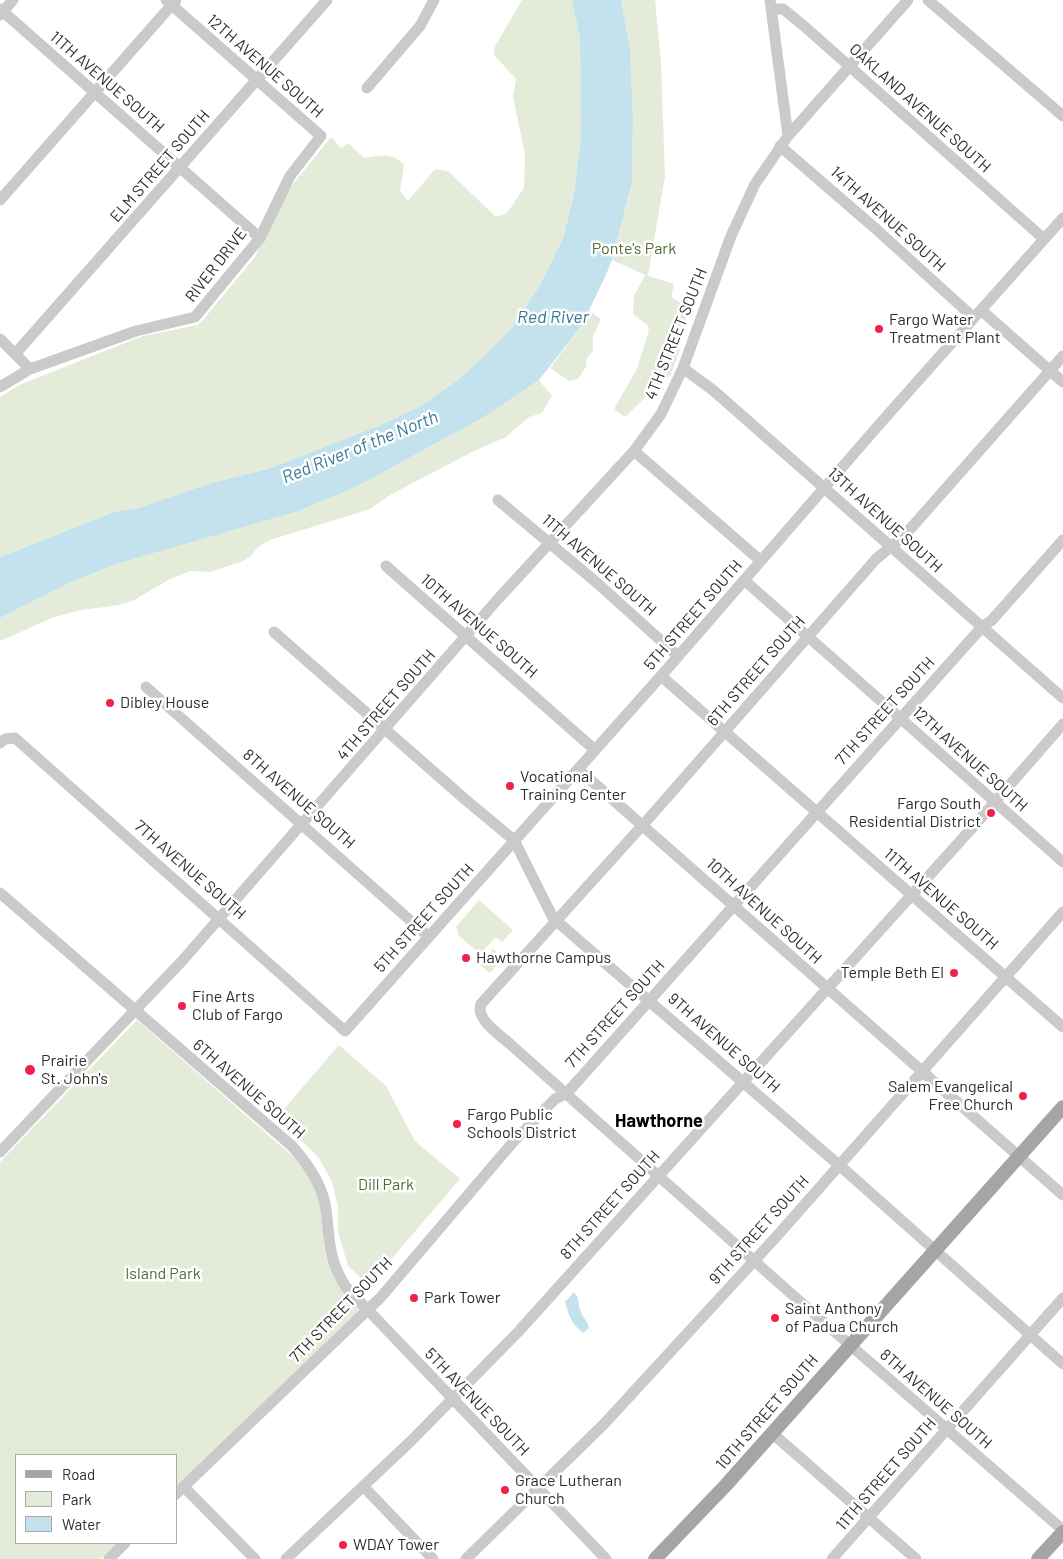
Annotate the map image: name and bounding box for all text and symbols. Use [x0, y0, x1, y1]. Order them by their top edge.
street label: 12TH AVENUE SOUTH [203, 10, 327, 122]
street label: 11TH AVENUE SOUTH [46, 27, 168, 137]
street label: OAKLAND AVENUE SOUTH [845, 39, 995, 177]
street label: ELM STREET SOUTH [106, 106, 214, 226]
street label: 14TH AVENUE SOUTH [826, 162, 950, 276]
street label: RIVER DRIVE [181, 224, 251, 306]
park label: Ponte's Park [592, 239, 676, 259]
street label: 4TH STREET SOUTH [641, 265, 711, 403]
water label: Red River [517, 306, 589, 328]
place label: Fargo Water Treatment Plant [889, 310, 1000, 348]
marker: Fargo Water Treatment Plant [873, 323, 885, 335]
water label: Red River of the North [279, 406, 441, 488]
street label: 13TH AVENUE SOUTH [824, 463, 946, 577]
street label: 11TH AVENUE SOUTH [538, 510, 660, 620]
street label: 5TH STREET SOUTH [640, 556, 746, 674]
street label: 10TH AVENUE SOUTH [417, 570, 541, 682]
street label: 6TH STREET SOUTH [703, 612, 809, 730]
street label: 4TH STREET SOUTH [333, 646, 439, 764]
street label: 7TH STREET SOUTH [831, 653, 939, 769]
place label: Dibley House [120, 693, 209, 713]
marker: Dibley House [104, 697, 116, 709]
street label: 12TH AVENUE SOUTH [909, 702, 1031, 816]
street label: 8TH AVENUE SOUTH [239, 745, 359, 853]
place label: Vocational Training Center [520, 767, 626, 805]
marker: Vocational Training Center [504, 780, 516, 792]
place label: Fargo South Residential District [849, 794, 981, 832]
marker: Fargo South Residential District [985, 807, 997, 819]
street label: 7TH AVENUE SOUTH [130, 816, 250, 924]
street label: 11TH AVENUE SOUTH [880, 844, 1002, 954]
street label: 10TH AVENUE SOUTH [702, 854, 826, 968]
street label: 5TH STREET SOUTH [370, 860, 478, 976]
place label: Hawthorne Campus [476, 948, 611, 968]
marker: Hawthorne Campus [460, 952, 472, 964]
street label: 7TH STREET SOUTH [561, 956, 669, 1072]
place label: Temple Beth El [841, 963, 944, 983]
marker: Temple Beth El [948, 967, 960, 979]
place label: Fine Arts Club of Fargo [192, 987, 283, 1025]
street label: 9TH AVENUE SOUTH [664, 989, 784, 1097]
marker: Fine Arts Club of Fargo [176, 1000, 188, 1012]
street label: 6TH AVENUE SOUTH [189, 1035, 309, 1143]
place label: Prairie St. John's [41, 1051, 108, 1089]
marker: Prairie St. John's [23, 1063, 37, 1077]
place label: Salem Evangelical Free Church [888, 1077, 1013, 1115]
marker: Salem Evangelical Free Church [1017, 1090, 1029, 1102]
place label: Fargo Public Schools District [467, 1105, 577, 1143]
district label: Hawthorne [615, 1110, 703, 1132]
marker: Fargo Public Schools District [451, 1118, 463, 1130]
street label: 8TH STREET SOUTH [556, 1147, 664, 1263]
street label: 9TH STREET SOUTH [705, 1172, 813, 1288]
park label: Dill Park [358, 1175, 414, 1195]
street label: 7TH STREET SOUTH [286, 1253, 396, 1367]
park label: Island Park [125, 1264, 201, 1284]
place label: Park Tower [424, 1288, 501, 1308]
marker: Park Tower [408, 1292, 420, 1304]
place label: Saint Anthony of Padua Church [785, 1299, 898, 1337]
marker: Saint Anthony of Padua Church [769, 1312, 781, 1324]
street label: 5TH AVENUE SOUTH [421, 1344, 533, 1460]
street label: 8TH AVENUE SOUTH [876, 1345, 996, 1453]
street label: 10TH STREET SOUTH [712, 1351, 822, 1473]
street label: 11TH STREET SOUTH [832, 1414, 940, 1534]
legend [15, 1454, 178, 1544]
text: Road [62, 1465, 95, 1483]
place label: Grace Lutheran Church [515, 1471, 622, 1509]
marker: Grace Lutheran Church [499, 1484, 511, 1496]
text: Park [62, 1490, 91, 1508]
text: Water [62, 1515, 101, 1533]
place label: WDAY Tower [353, 1535, 439, 1555]
marker: WDAY Tower [337, 1539, 349, 1551]

